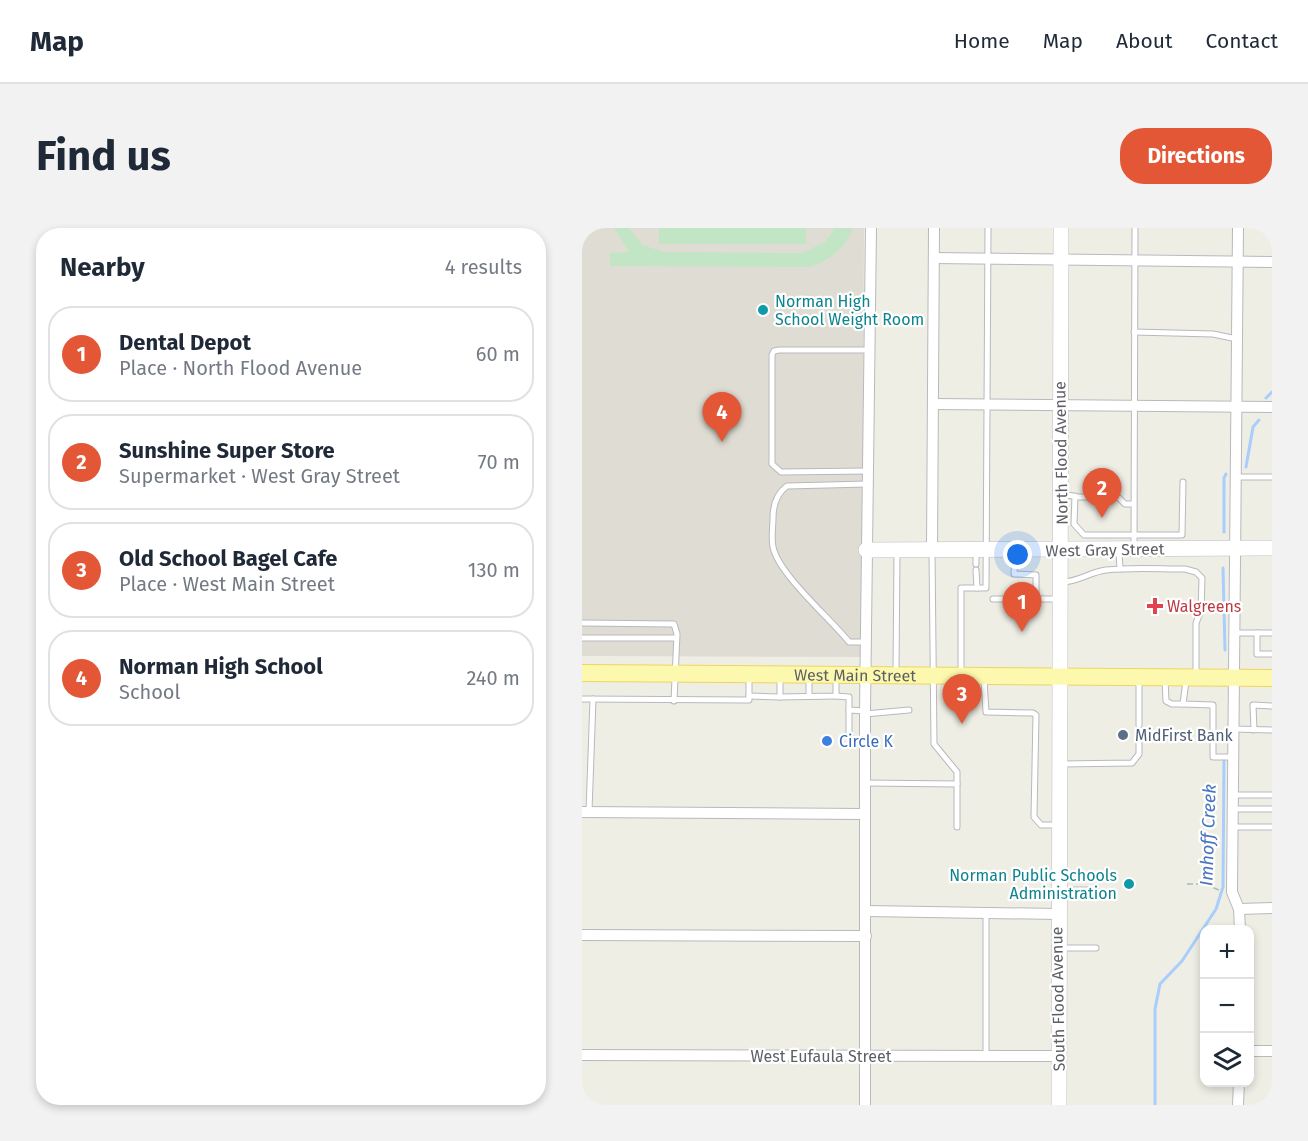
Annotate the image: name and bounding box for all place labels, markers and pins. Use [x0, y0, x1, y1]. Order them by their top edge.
place label: Norman High School Weight Room [775, 292, 924, 329]
marker: Norman High School Weight Room [756, 303, 770, 317]
pin: 4 [702, 392, 742, 442]
pin: 2 [1082, 468, 1122, 518]
pin: 1 [1002, 582, 1042, 632]
place label: Walgreens [1167, 597, 1241, 616]
marker: Walgreens [1148, 599, 1162, 613]
pin: 3 [942, 674, 982, 724]
place label: MidFirst Bank [1135, 726, 1234, 745]
marker: MidFirst Bank [1116, 728, 1130, 742]
place label: Circle K [839, 732, 893, 751]
marker: Circle K [820, 734, 834, 748]
place label: Norman Public Schools Administration [949, 866, 1117, 903]
marker: Norman Public Schools Administration [1122, 877, 1136, 891]

